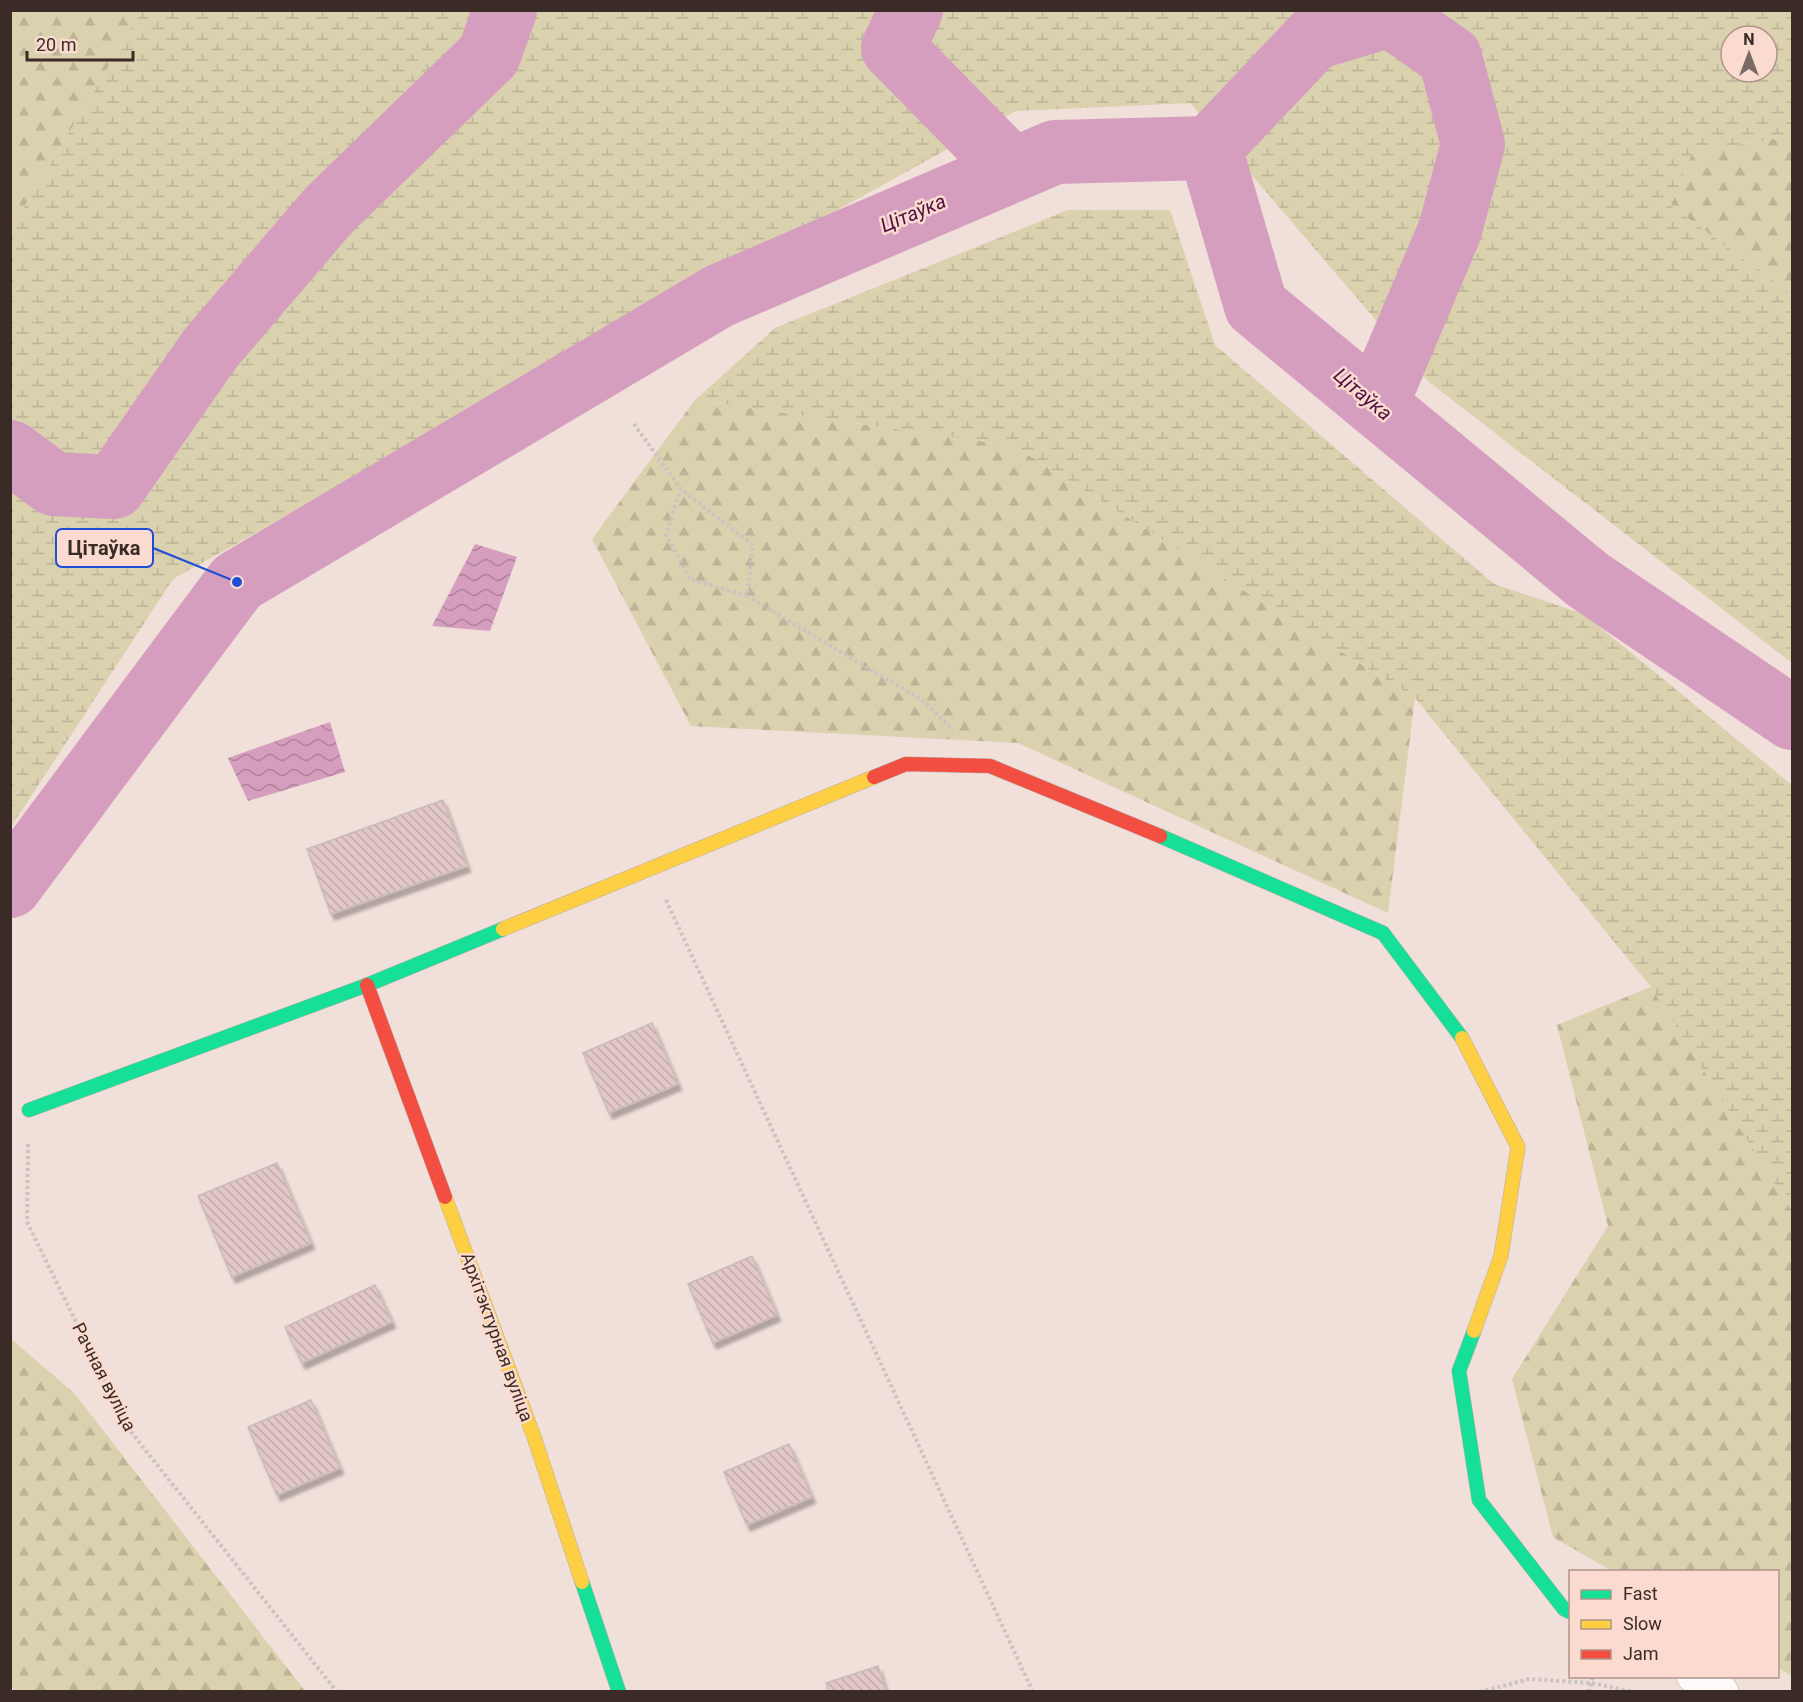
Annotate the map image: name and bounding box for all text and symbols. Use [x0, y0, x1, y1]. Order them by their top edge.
scale bar [27, 24, 134, 62]
north arrow [1719, 24, 1779, 84]
text: N [1743, 30, 1755, 49]
text: 20 m [36, 34, 76, 55]
water label: Цітаўка [877, 189, 949, 237]
water label: Цітаўка [1329, 363, 1397, 425]
callout: Цітаўка [56, 529, 153, 567]
text: Цітаўка [67, 536, 141, 560]
street label: Архітэктурная вуліца [457, 1249, 538, 1424]
street label: Рачная вуліца [68, 1319, 141, 1435]
legend [1569, 1570, 1779, 1678]
text: Fast [1623, 1583, 1658, 1604]
text: Slow [1623, 1613, 1662, 1634]
text: Jam [1623, 1643, 1659, 1664]

